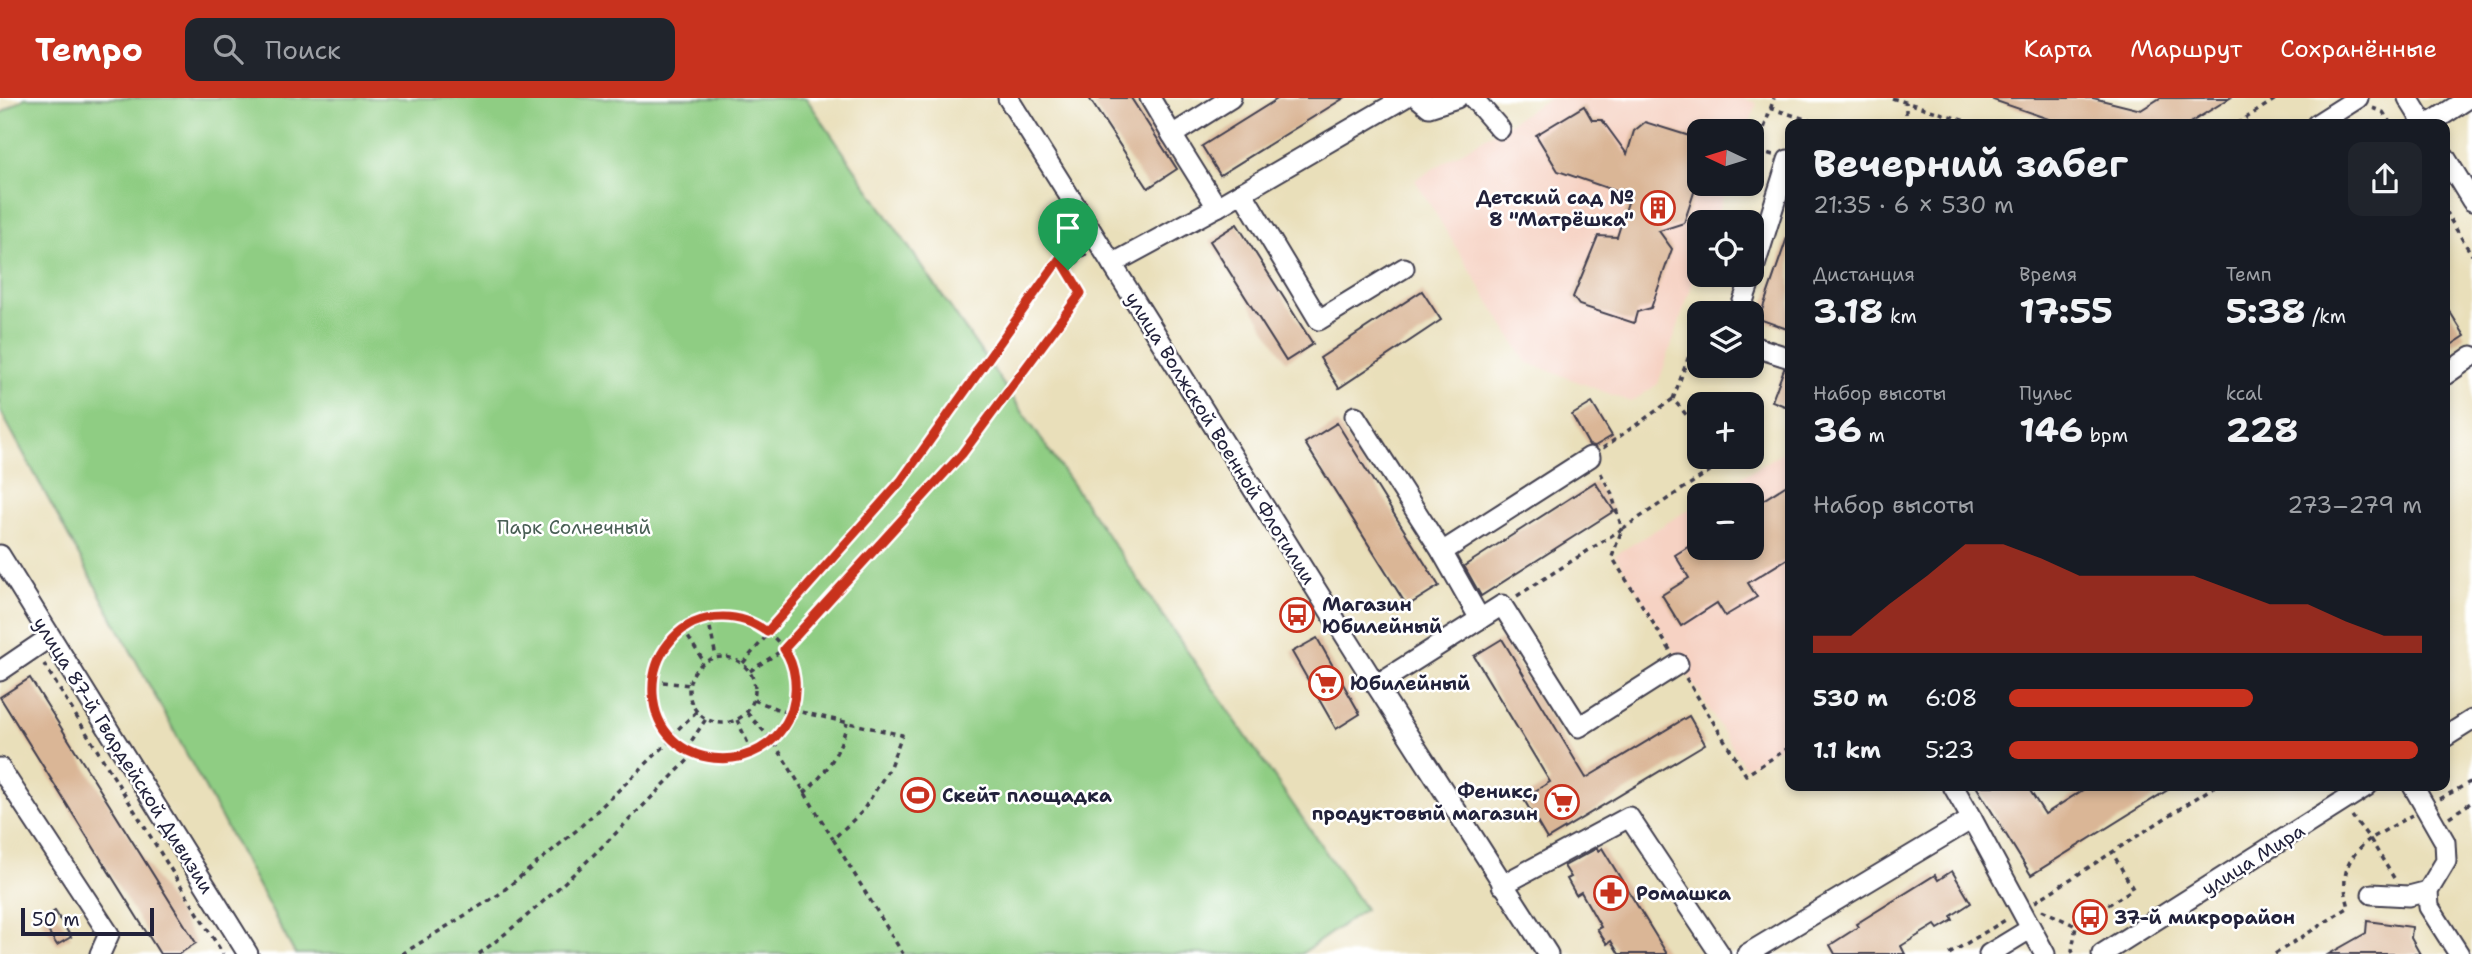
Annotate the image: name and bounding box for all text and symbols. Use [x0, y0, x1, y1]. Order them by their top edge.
search box [185, 18, 675, 81]
text: Tempo [35, 27, 143, 72]
icon: search [209, 30, 247, 68]
text: Поиск [265, 32, 341, 67]
text: Карта [2024, 33, 2092, 65]
text: Маршрут [2130, 33, 2242, 65]
text: Сохранённые [2280, 33, 2437, 65]
north arrow [1687, 119, 1764, 196]
map controls [1687, 119, 1764, 560]
text: Вечерний забег [1813, 138, 2128, 189]
button: share [2348, 142, 2422, 216]
place label: Детский сад № 8 "Матрёшка" [1476, 185, 1634, 232]
building icon: Детский сад № 8 "Матрёшка" [1639, 189, 1677, 227]
text: 21:35 · 6 × 530 m [1813, 190, 2014, 220]
pin [1038, 198, 1098, 270]
icon: arrive [1049, 209, 1087, 247]
button: locate [1687, 210, 1764, 287]
text: Дистанция [1813, 262, 1915, 287]
text: Время [2019, 262, 2077, 287]
text: Темп [2226, 262, 2272, 287]
street label: улица Волжской Военной Флотилии [1120, 287, 1321, 589]
text: 3.18 [1813, 287, 1884, 334]
text: 17:55 [2019, 287, 2113, 334]
text: 5:38 [2226, 287, 2306, 334]
button: layers [1687, 301, 1764, 378]
text: km [1884, 304, 1917, 329]
text: /km [2306, 304, 2346, 329]
text: Набор высоты [1813, 381, 1946, 406]
text: Пульс [2019, 381, 2073, 406]
text: kcal [2226, 381, 2263, 406]
button: + [1687, 392, 1764, 469]
text: 36 [1813, 406, 1862, 453]
text: 146 [2019, 406, 2083, 453]
text: 228 [2226, 406, 2298, 453]
text: m [1862, 423, 1885, 448]
text: bpm [2083, 423, 2128, 448]
button: − [1687, 483, 1764, 560]
text: Набор высоты [1813, 490, 1974, 520]
text: 273–279 m [2287, 490, 2422, 520]
park label: Парк Солнечный [497, 515, 651, 540]
place label: Магазин Юбилейный [1322, 592, 1442, 639]
bus stop icon: Магазин Юбилейный [1278, 596, 1316, 634]
street label: улица 87-й Гвардейской Дивизии [28, 612, 219, 898]
supermarket icon: Юбилейный [1307, 664, 1345, 702]
place label: Юбилейный [1350, 671, 1470, 696]
text: 530 m [1813, 683, 1888, 713]
text: 6:08 [1925, 683, 1978, 713]
text: 1.1 km [1813, 735, 1881, 765]
text: 5:23 [1925, 735, 1974, 765]
sports icon: Скейт площадка [899, 776, 937, 814]
place label: Феникс, продуктовый магазин [1312, 779, 1538, 826]
place label: Скейт площадка [942, 783, 1112, 808]
supermarket icon: Феникс, продуктовый магазин [1543, 783, 1581, 821]
street label: улица Мира [2197, 818, 2310, 901]
pharmacy icon: Ромашка [1592, 874, 1630, 912]
place label: Ромашка [1636, 881, 1731, 906]
bus stop icon: 37-й микрорайон [2071, 898, 2109, 936]
scale bar [21, 905, 154, 937]
place label: 37-й микрорайон [2114, 905, 2295, 930]
text: 50 m [32, 907, 80, 932]

